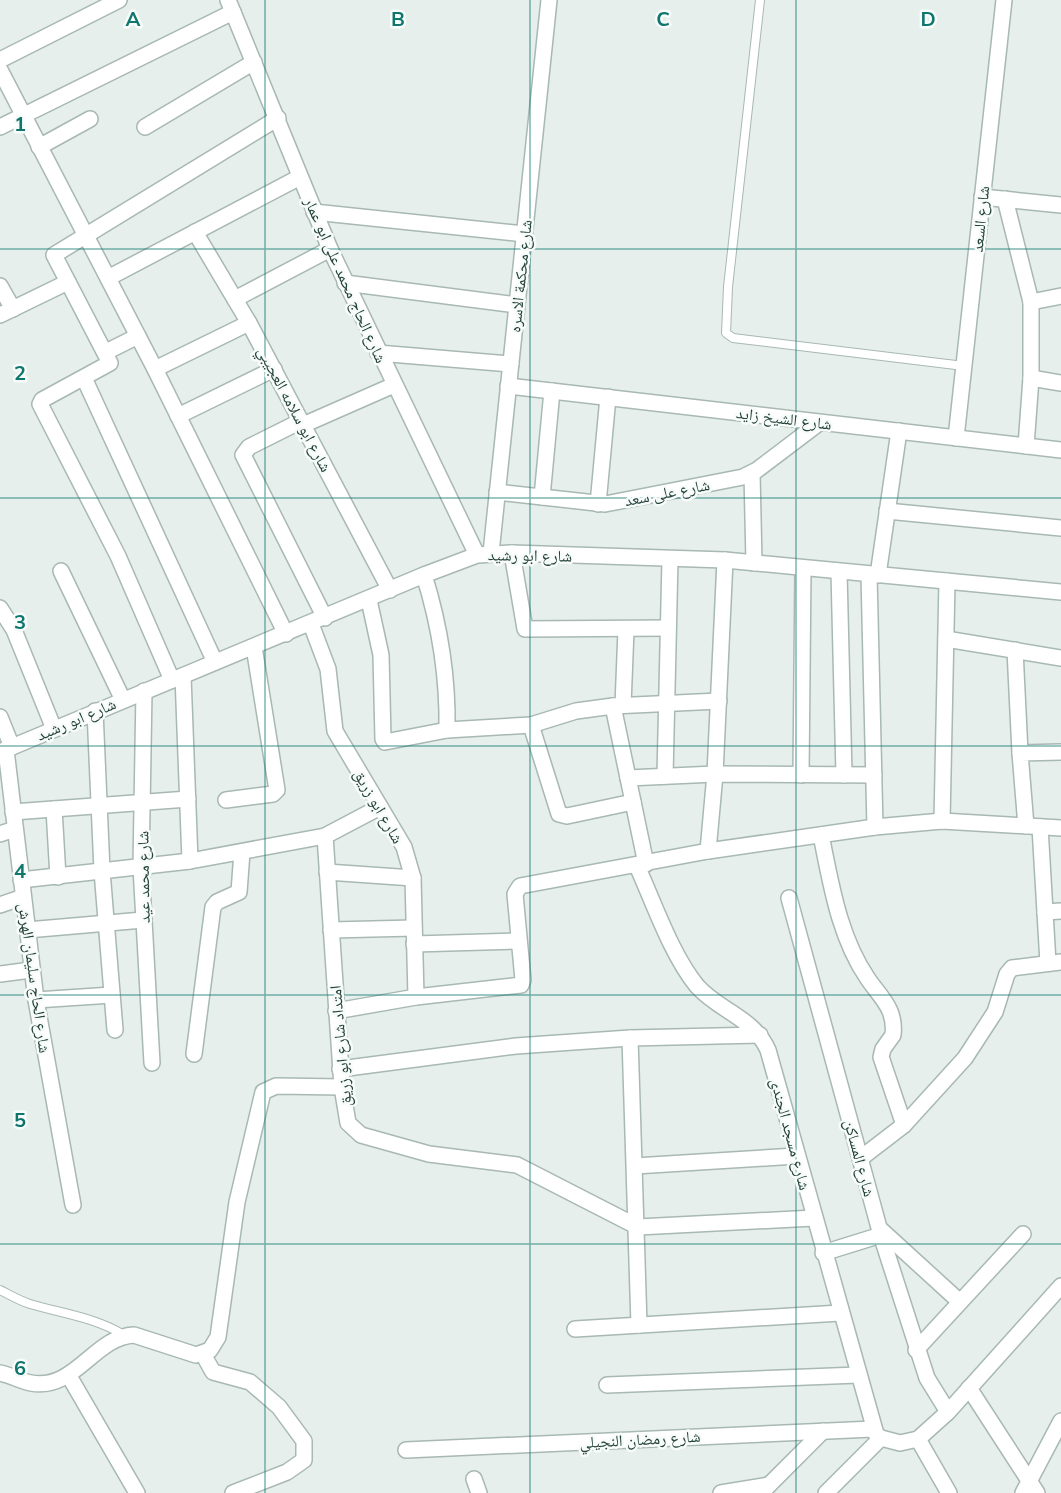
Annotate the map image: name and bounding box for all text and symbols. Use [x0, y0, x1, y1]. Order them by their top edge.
text: A [126, 6, 141, 31]
text: B [391, 6, 405, 31]
text: C [656, 6, 670, 31]
text: D [920, 6, 936, 31]
text: 1 [14, 111, 26, 136]
street label: شارع السعد [967, 185, 994, 253]
street label: شارع الحاج محمد على ابو عمار [299, 193, 392, 366]
street label: شارع محكمة الاسره [504, 219, 537, 334]
street label: شارع ابو سلامه العجيبي [251, 343, 337, 477]
text: 2 [14, 360, 26, 385]
street label: شارع الشيخ زايد [735, 402, 833, 435]
street label: شارع على سعد [623, 474, 712, 511]
street label: شارع ابو رشيد [488, 544, 572, 567]
text: 3 [14, 609, 26, 634]
street label: شارع ابو رشيد [33, 693, 119, 746]
street label: شارع ابو زريق [349, 765, 408, 847]
street label: شارع محمد عيد [132, 831, 155, 923]
text: 4 [14, 858, 26, 883]
street label: شارع الحاج سليمان الهرش [14, 902, 55, 1054]
street label: امتداد شارع ابو زريق [325, 984, 356, 1107]
street label: شارع مسجد الجندى [766, 1076, 816, 1192]
text: 5 [14, 1107, 26, 1132]
street label: شارع المساكن [839, 1117, 880, 1199]
text: 6 [14, 1355, 26, 1380]
street label: شارع رمضان النجيلي [579, 1426, 701, 1455]

